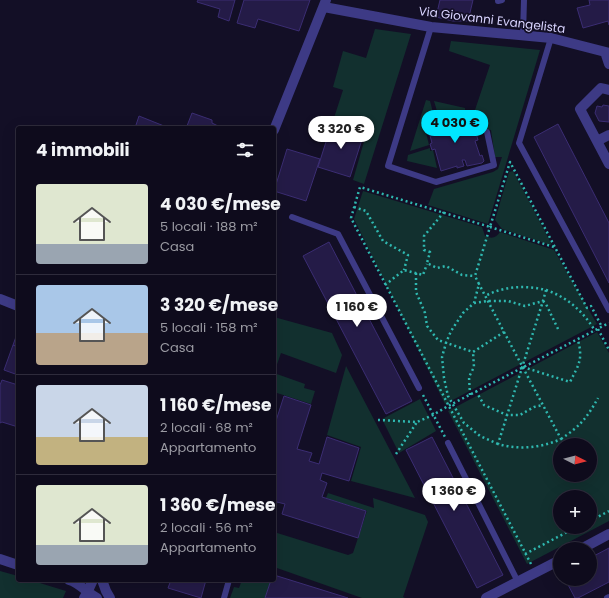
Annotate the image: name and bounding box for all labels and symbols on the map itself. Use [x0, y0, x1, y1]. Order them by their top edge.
street label: Via Giovanni Evangelista [418, 2, 566, 37]
pin: 4 030 € [418, 110, 492, 144]
pin: 3 320 € [304, 116, 378, 150]
pin: 1 160 € [320, 294, 394, 328]
north arrow [553, 438, 597, 482]
pin: 1 360 € [417, 478, 491, 512]

